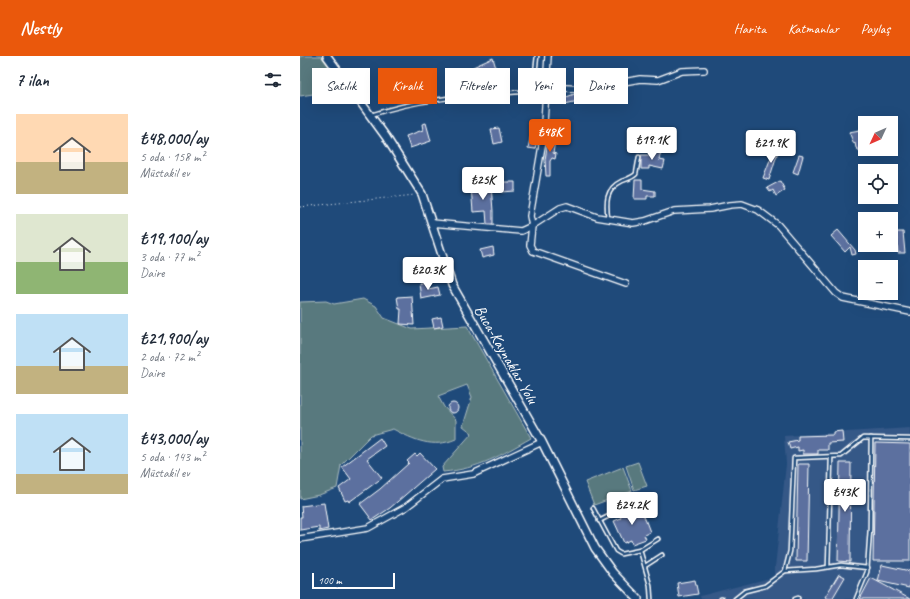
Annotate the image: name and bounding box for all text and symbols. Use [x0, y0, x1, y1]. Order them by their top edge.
text: Nestly [20, 16, 61, 40]
text: Harita [734, 20, 766, 37]
text: Katmanlar [788, 20, 839, 37]
text: Paylaş [861, 20, 890, 37]
chip: Satılık [312, 68, 370, 104]
chip: Kiralık [378, 68, 437, 104]
chip: Filtreler [445, 68, 510, 104]
chip: Yeni [518, 68, 566, 104]
chip: Daire [574, 68, 628, 104]
icon: filters [262, 69, 284, 91]
text: 7 ilan [16, 70, 49, 91]
north arrow [858, 116, 898, 156]
map controls [858, 116, 898, 300]
pin: ₺48K [526, 119, 574, 153]
text: ₺48K [538, 124, 562, 140]
pin: ₺19.1K [619, 127, 685, 161]
text: ₺48,000/ay [140, 128, 208, 149]
icon: home [48, 130, 96, 178]
pin: ₺21.9K [738, 130, 804, 164]
text: ₺19.1K [636, 132, 668, 148]
text: ₺21.9K [755, 135, 787, 151]
text: 5 oda · 158 m² [140, 149, 205, 165]
button: locate [858, 164, 898, 204]
text: Müstakil ev [140, 165, 190, 181]
pin: ₺25K [459, 167, 507, 201]
text: ₺25K [471, 172, 495, 188]
button: + [858, 212, 898, 252]
text: ₺19,100/ay [140, 228, 208, 249]
icon: home [48, 230, 96, 278]
text: 3 oda · 77 m² [140, 249, 199, 265]
pin: ₺20.3K [395, 257, 461, 291]
button: − [858, 260, 898, 300]
text: ₺20.3K [412, 262, 444, 278]
text: Daire [140, 265, 165, 281]
street label: Buca-Kaynaklar Yolu [470, 302, 543, 408]
text: ₺21,900/ay [140, 328, 208, 349]
icon: home [48, 330, 96, 378]
text: 2 oda · 72 m² [140, 349, 199, 365]
text: Daire [140, 365, 165, 381]
text: ₺43,000/ay [140, 428, 208, 449]
icon: home [48, 430, 96, 478]
text: 5 oda · 143 m² [140, 449, 205, 465]
text: Müstakil ev [140, 465, 190, 481]
pin: ₺43K [821, 479, 869, 513]
text: ₺43K [833, 484, 857, 500]
pin: ₺24.2K [599, 492, 665, 526]
text: ₺24.2K [616, 497, 648, 513]
scale bar [312, 571, 395, 590]
text: 100 m [318, 573, 342, 587]

